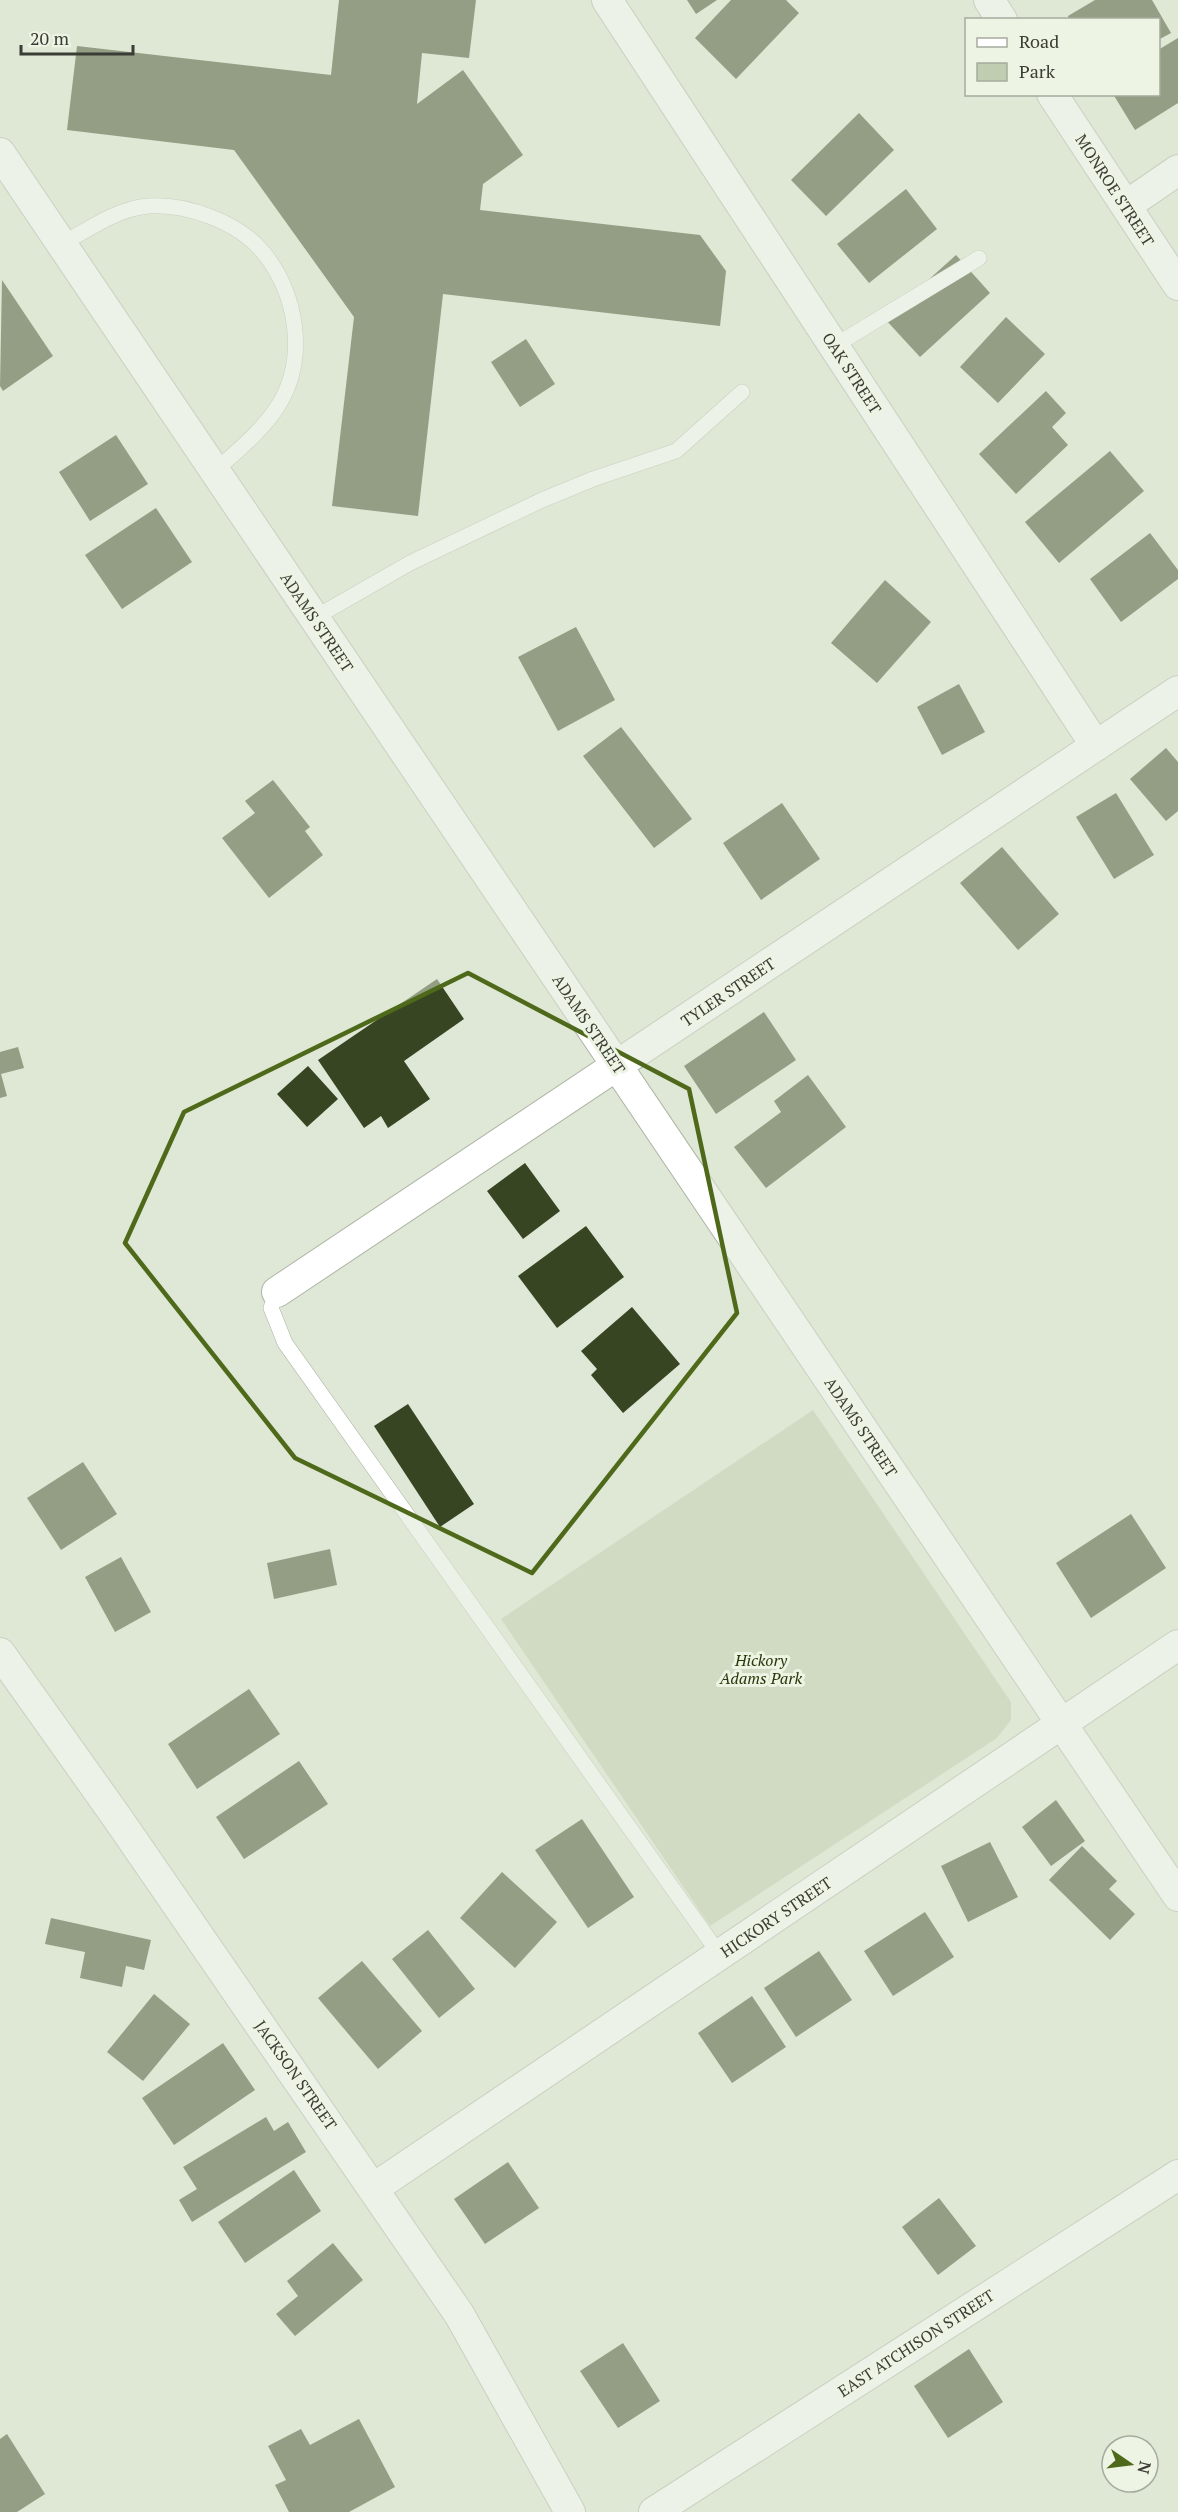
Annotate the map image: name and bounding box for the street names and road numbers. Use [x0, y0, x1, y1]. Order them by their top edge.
street label: MONROE STREET [1071, 130, 1160, 250]
street label: OAK STREET [817, 328, 887, 418]
street label: ADAMS STREET [275, 568, 359, 676]
street label: TYLER STREET [676, 952, 780, 1032]
street label: ADAMS STREET [547, 970, 631, 1078]
street label: ADAMS STREET [819, 1373, 903, 1481]
street label: HICKORY STREET [716, 1872, 836, 1962]
street label: JACKSON STREET [250, 2016, 342, 2134]
street label: EAST ATCHISON STREET [834, 2284, 998, 2402]

